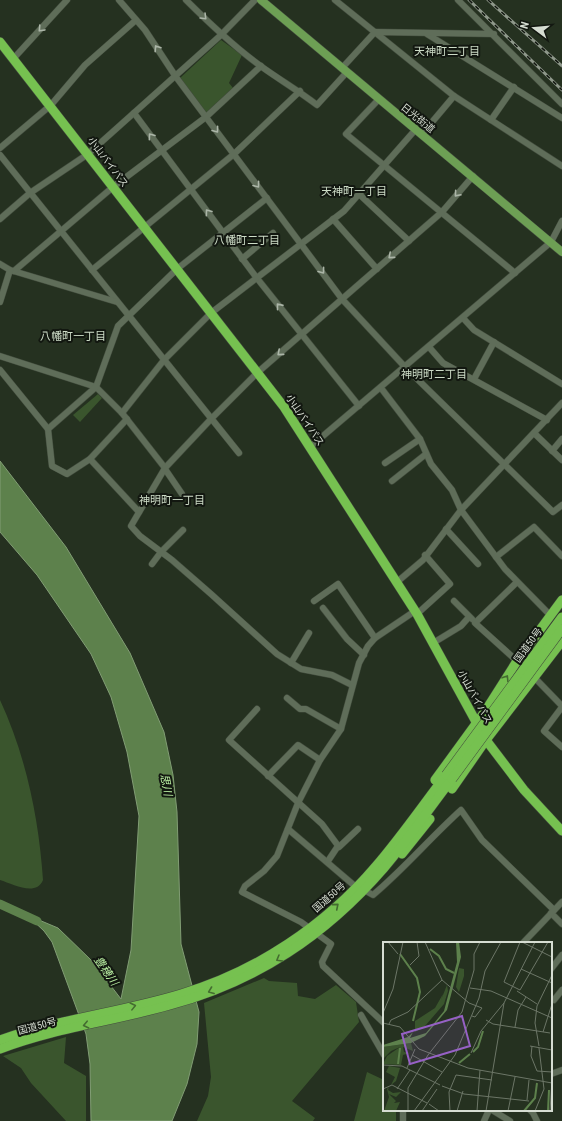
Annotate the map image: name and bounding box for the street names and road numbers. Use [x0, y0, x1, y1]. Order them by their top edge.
street label: 日光街道 [399, 101, 437, 135]
street label: 小山バイパス [86, 135, 130, 189]
street label: 小山バイパス [284, 392, 326, 448]
street label: 国道50号 [512, 626, 544, 664]
street label: 小山バイパス [456, 668, 494, 726]
street label: 国道50号 [310, 880, 348, 914]
street label: 国道50号 [16, 1016, 58, 1036]

